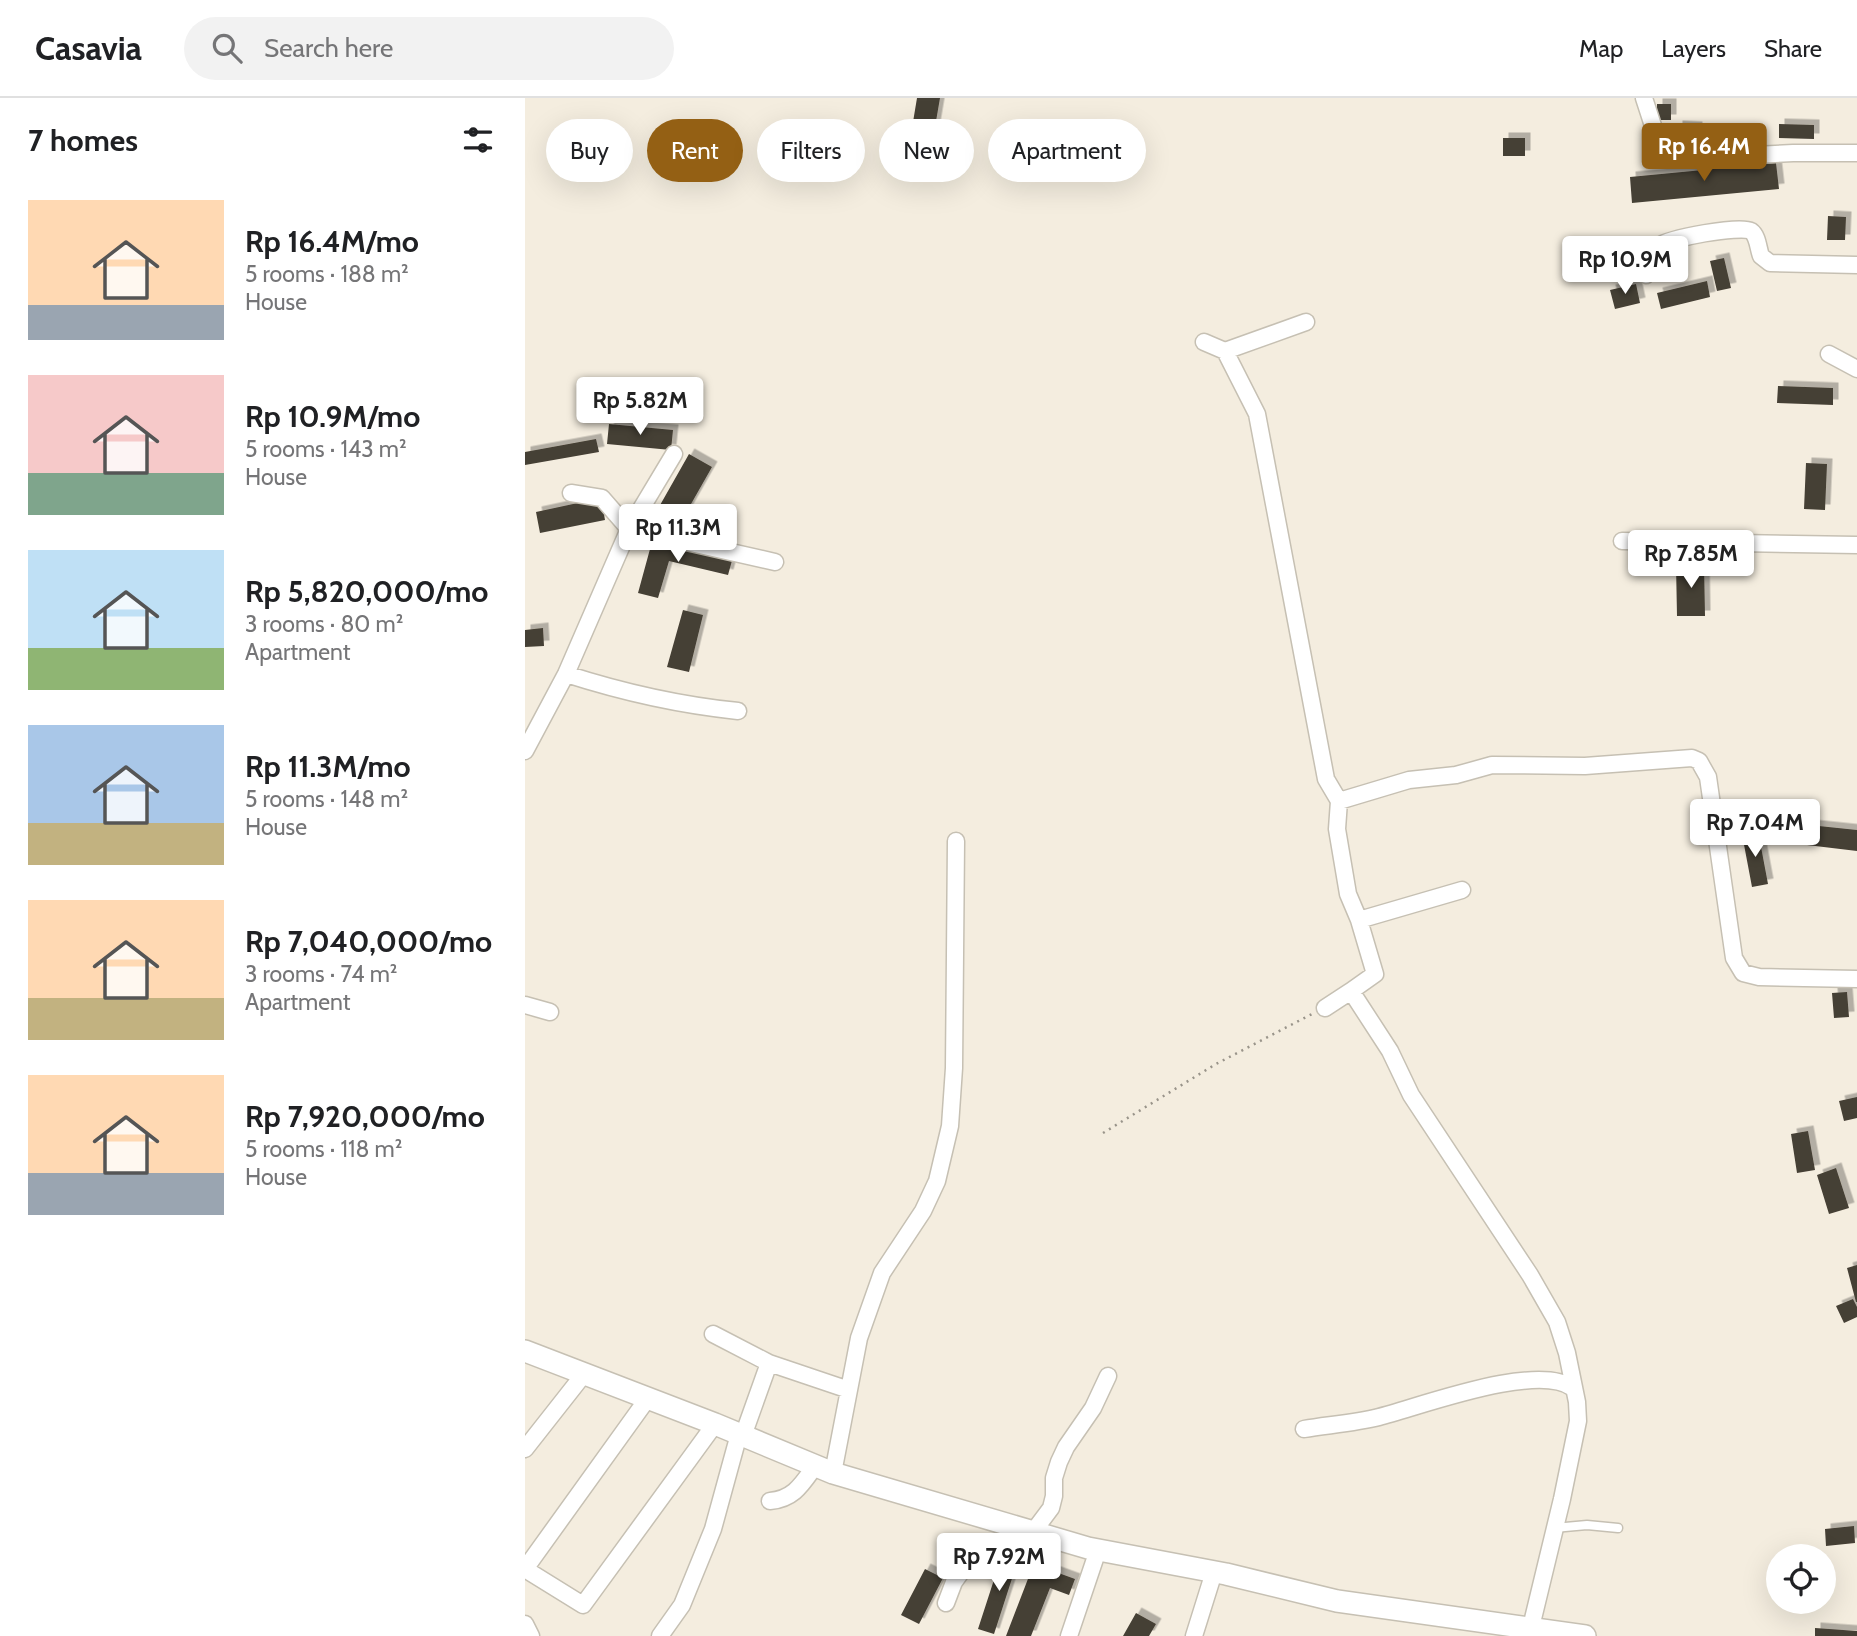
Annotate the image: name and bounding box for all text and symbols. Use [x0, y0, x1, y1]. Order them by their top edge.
search box [184, 17, 674, 80]
text: Casavia [35, 28, 142, 68]
icon: search [208, 29, 246, 67]
text: Search here [264, 32, 393, 64]
text: Map [1579, 34, 1623, 63]
text: Layers [1661, 34, 1726, 63]
text: Share [1764, 34, 1822, 63]
chip: Buy [546, 119, 633, 182]
chip: Rent [647, 119, 743, 182]
chip: Filters [757, 119, 865, 182]
chip: New [879, 119, 974, 182]
chip: Apartment [988, 119, 1146, 182]
icon: filters [459, 121, 497, 159]
text: 7 homes [28, 122, 138, 159]
pin: Rp 16.4M [1632, 123, 1776, 183]
text: Rp 16.4M [1658, 132, 1750, 160]
text: Rp 16.4M/mo [245, 223, 419, 260]
icon: home [84, 228, 168, 312]
pin: Rp 10.9M [1553, 236, 1697, 296]
text: Rp 10.9M [1578, 245, 1672, 273]
text: 5 rooms · 188 m² [245, 260, 409, 288]
text: House [245, 288, 307, 316]
pin: Rp 5.82M [568, 378, 712, 437]
text: Rp 5.82M [592, 386, 688, 414]
text: Rp 10.9M/mo [245, 398, 420, 435]
icon: home [84, 403, 168, 487]
text: 5 rooms · 143 m² [245, 435, 407, 463]
text: House [245, 463, 307, 491]
pin: Rp 11.3M [606, 504, 750, 564]
text: Rp 11.3M [635, 513, 721, 541]
pin: Rp 7.85M [1619, 531, 1763, 590]
text: Rp 7.85M [1644, 539, 1738, 567]
text: Rp 5,820,000/mo [245, 573, 488, 610]
icon: home [84, 578, 168, 662]
text: 3 rooms · 80 m² [245, 610, 403, 638]
text: Apartment [245, 638, 350, 666]
text: Rp 11.3M/mo [245, 748, 411, 785]
icon: home [84, 753, 168, 837]
text: 5 rooms · 148 m² [245, 785, 408, 813]
pin: Rp 7.04M [1683, 800, 1827, 859]
text: Rp 7.04M [1706, 808, 1804, 836]
text: House [245, 813, 307, 841]
text: Rp 7,040,000/mo [245, 923, 492, 960]
icon: home [84, 928, 168, 1012]
text: 3 rooms · 74 m² [245, 960, 397, 988]
text: Apartment [245, 988, 350, 1016]
text: Rp 7,920,000/mo [245, 1098, 485, 1135]
icon: home [84, 1103, 168, 1187]
text: 5 rooms · 118 m² [245, 1135, 402, 1163]
text: House [245, 1163, 307, 1191]
pin: Rp 7.92M [927, 1534, 1071, 1593]
text: Rp 7.92M [953, 1542, 1045, 1570]
map controls [1766, 1544, 1836, 1614]
button: locate [1766, 1544, 1836, 1614]

